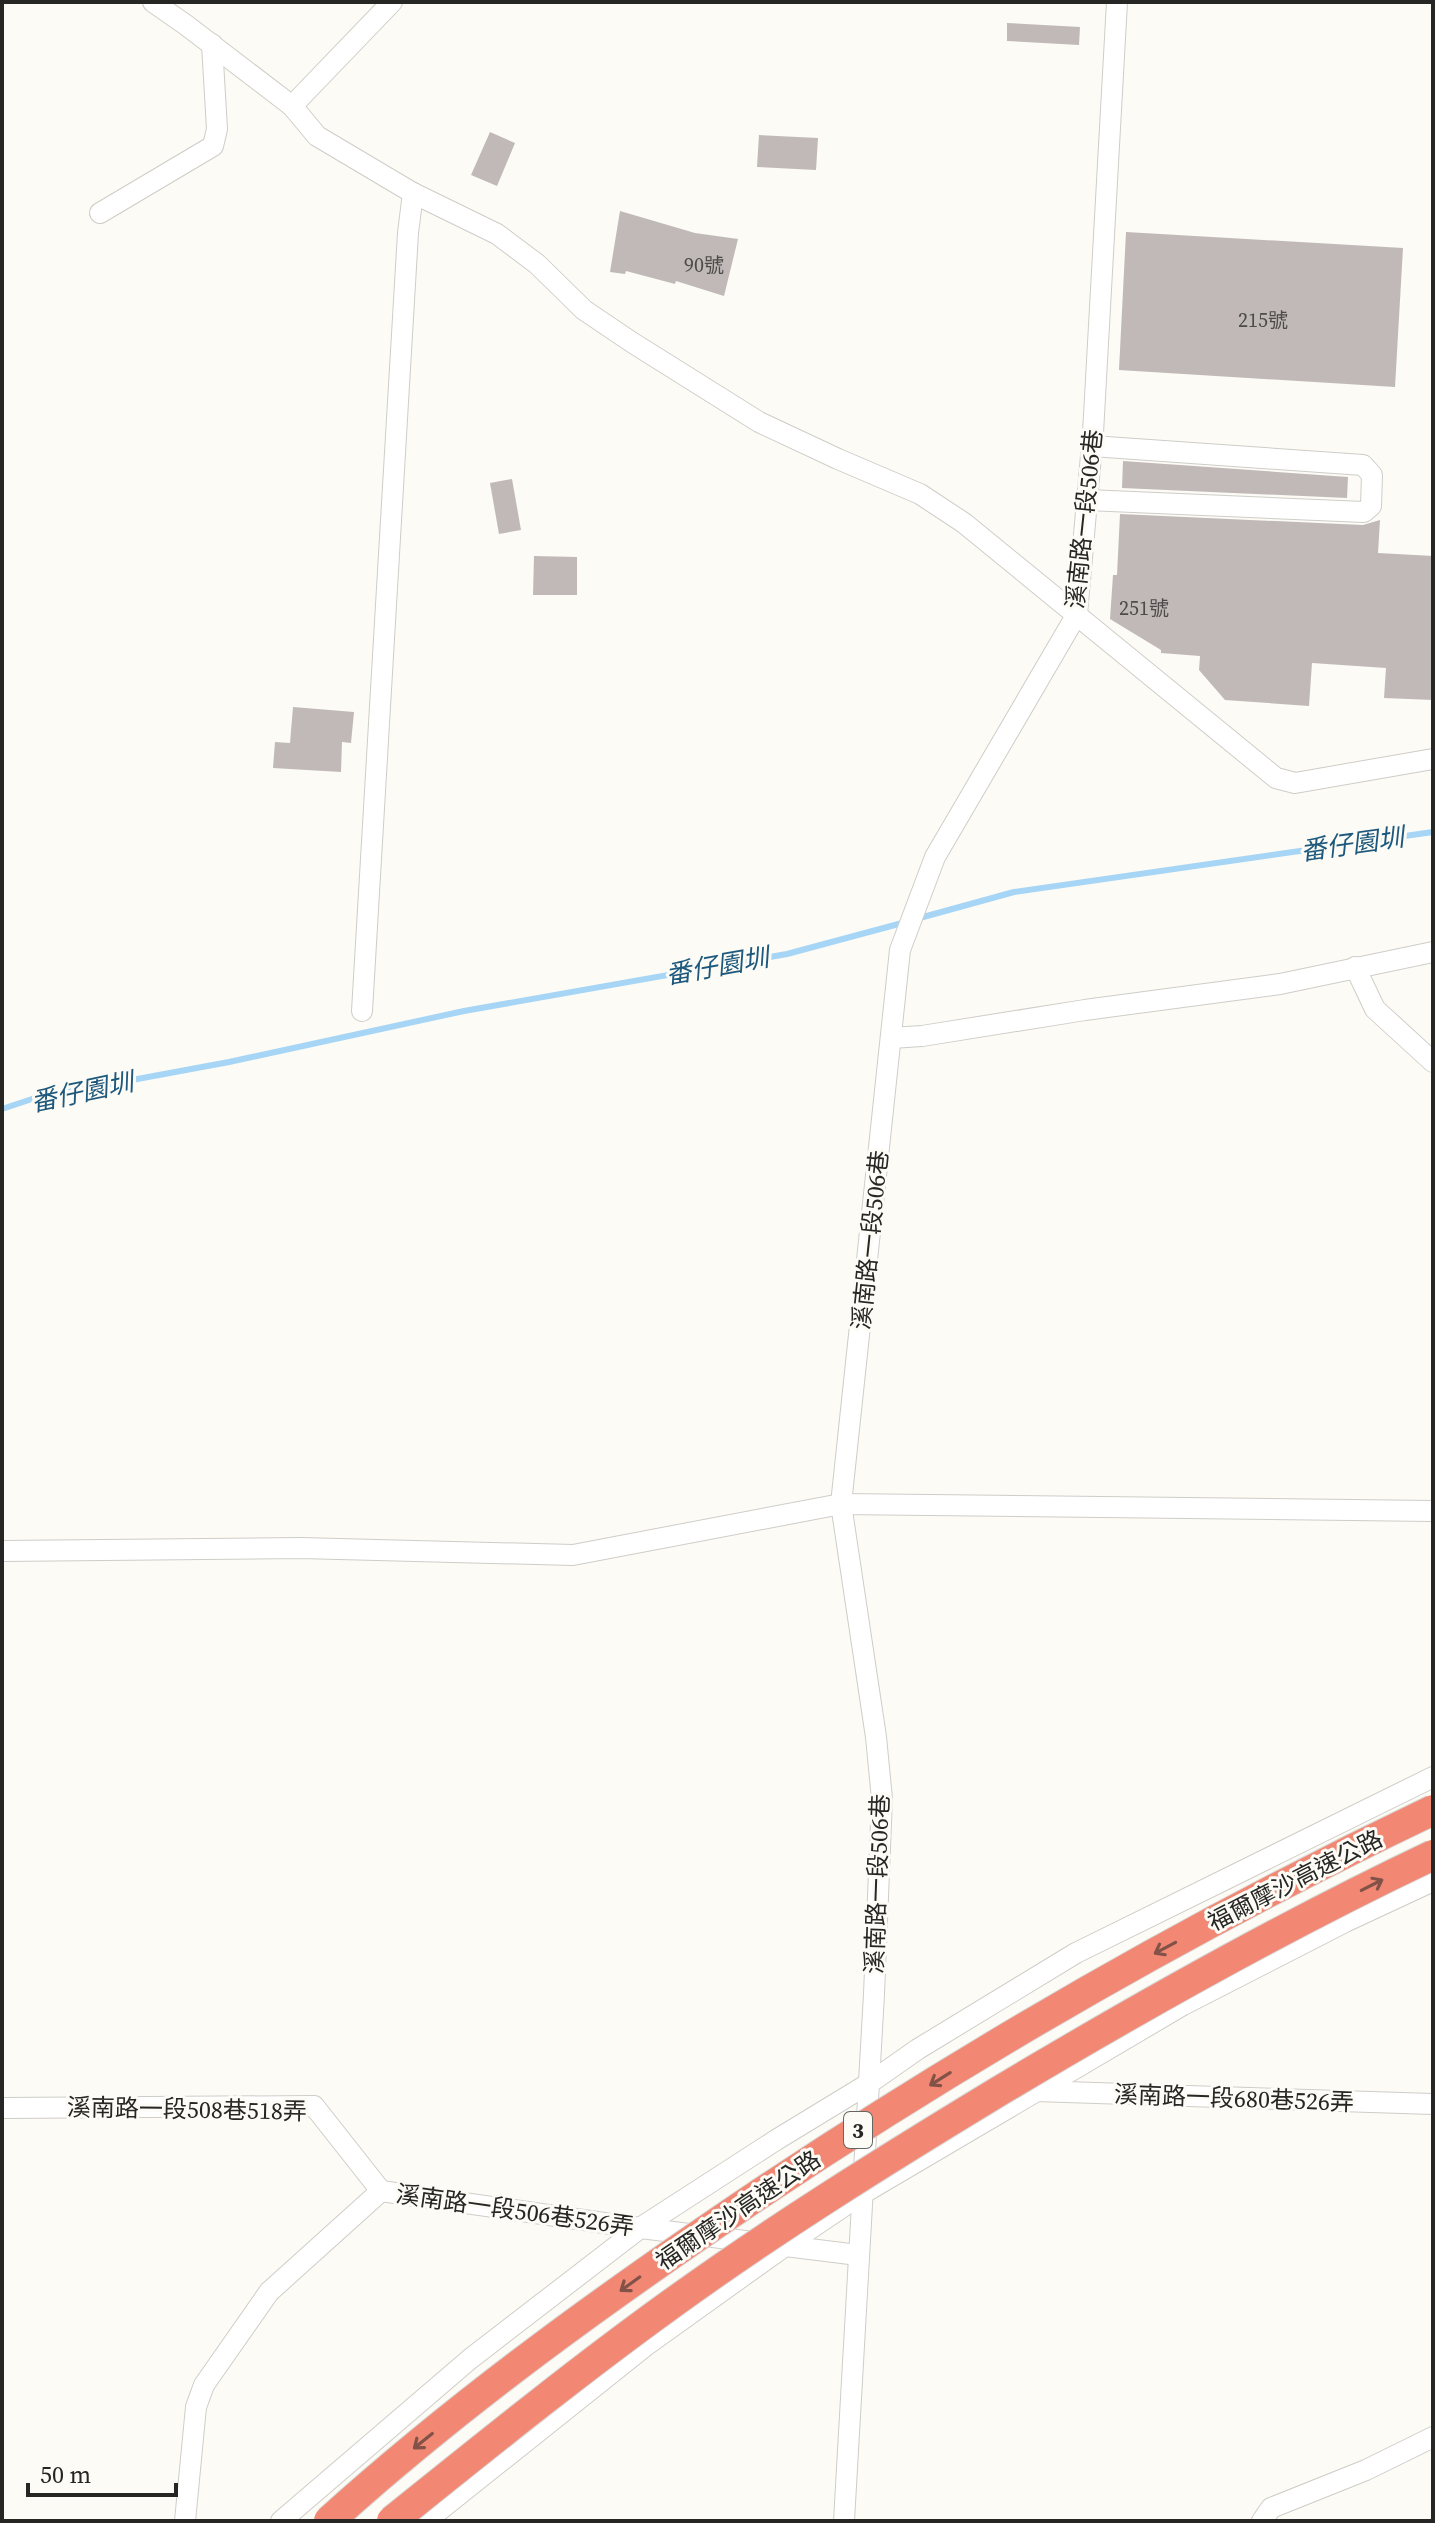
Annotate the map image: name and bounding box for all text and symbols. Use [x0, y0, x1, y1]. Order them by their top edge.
house number: 90號 [684, 251, 724, 279]
house number: 215號 [1238, 306, 1288, 334]
street label: 溪南路一段506巷 [1058, 428, 1110, 610]
house number: 251號 [1119, 594, 1169, 622]
water label: 番仔園圳 [1298, 818, 1410, 869]
water label: 番仔園圳 [663, 939, 775, 993]
water label: 番仔園圳 [27, 1063, 141, 1120]
street label: 溪南路一段506巷 [844, 1149, 896, 1331]
street label: 溪南路一段506巷 [857, 1793, 897, 1975]
street label: 福爾摩沙高速公路 [1202, 1822, 1388, 1938]
one-way arrow [1359, 1877, 1383, 1893]
one-way arrow [1153, 1941, 1177, 1957]
one-way arrow [929, 2071, 952, 2087]
street label: 溪南路一段680巷526弄 [1113, 2077, 1355, 2119]
street label: 溪南路一段508巷518弄 [67, 2090, 307, 2128]
road number: 3 [844, 2112, 872, 2148]
street label: 福爾摩沙高速公路 [649, 2143, 827, 2277]
street label: 溪南路一段506巷526弄 [394, 2177, 636, 2243]
one-way arrow [619, 2276, 641, 2292]
one-way arrow [413, 2432, 434, 2450]
scale bar [28, 2447, 176, 2497]
text: 50 m [40, 2458, 91, 2491]

